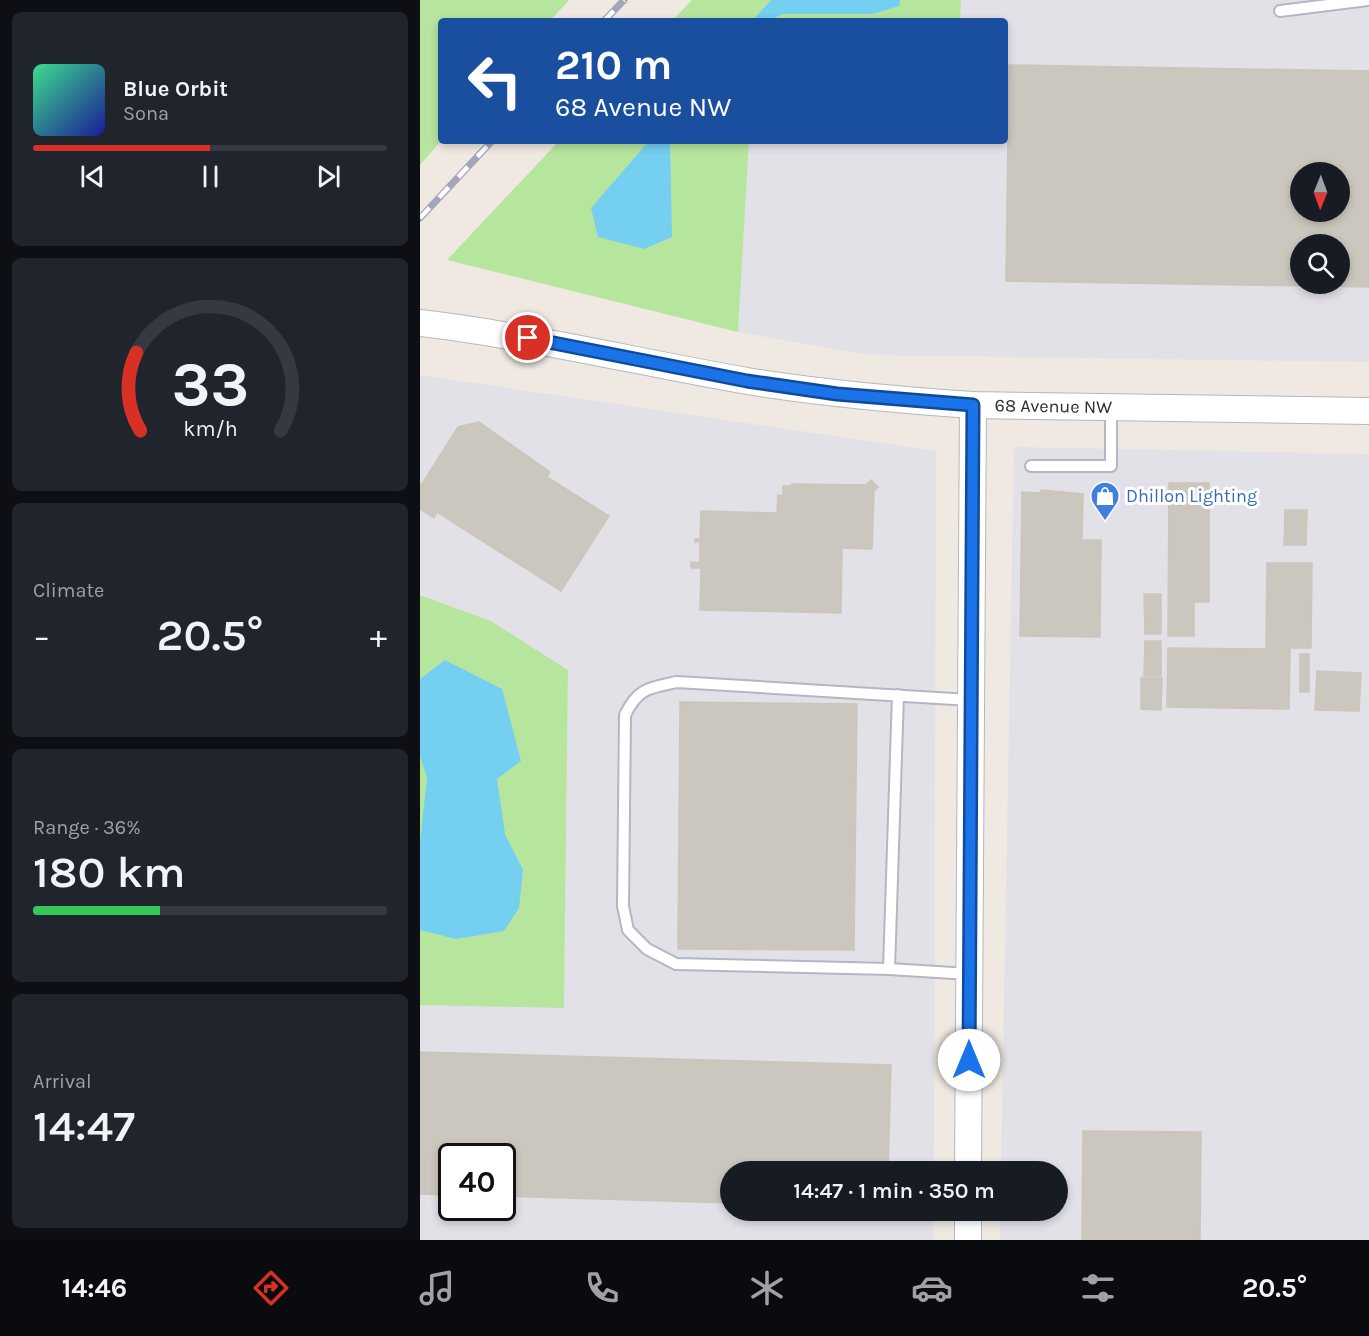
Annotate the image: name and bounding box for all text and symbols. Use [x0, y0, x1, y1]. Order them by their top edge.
text: 210 m [555, 40, 672, 90]
icon: left [456, 42, 534, 120]
text: Blue Orbit [123, 76, 228, 102]
text: 68 Avenue NW [555, 91, 731, 123]
text: Sona [123, 102, 169, 125]
icon: previous [76, 160, 109, 193]
icon: pause [194, 160, 227, 193]
icon: next [312, 160, 345, 193]
north arrow [1290, 162, 1350, 222]
map controls [1290, 162, 1350, 294]
button: search [1290, 234, 1350, 294]
pin [502, 312, 553, 363]
icon: arrive [511, 321, 544, 354]
text: 33 [171, 349, 249, 422]
street label: 68 Avenue NW [995, 394, 1112, 418]
text: km/h [183, 417, 237, 442]
shop icon: Dhillon Lighting [1089, 480, 1121, 522]
place label: Dhillon Lighting [1126, 485, 1257, 507]
text: Climate [33, 579, 104, 602]
text: 20.5° [157, 609, 263, 661]
text: − [33, 617, 50, 655]
text: + [370, 617, 387, 655]
text: Range · 36% [33, 816, 141, 839]
text: 180 km [33, 846, 185, 898]
position arrow [937, 1028, 1001, 1092]
text: Arrival [33, 1070, 92, 1093]
text: 14:47 [33, 1100, 135, 1152]
speed limit sign: 40 [438, 1143, 516, 1221]
text: 14:47 · 1 min · 350 m [793, 1178, 995, 1204]
icon: directions [250, 1267, 292, 1309]
icon: music [416, 1267, 458, 1309]
icon: phone [581, 1267, 623, 1309]
icon: climate [746, 1267, 788, 1309]
icon: car [911, 1267, 953, 1309]
icon: filters [1077, 1267, 1119, 1309]
text: 14:46 [62, 1272, 127, 1304]
text: 20.5° [1242, 1272, 1307, 1304]

